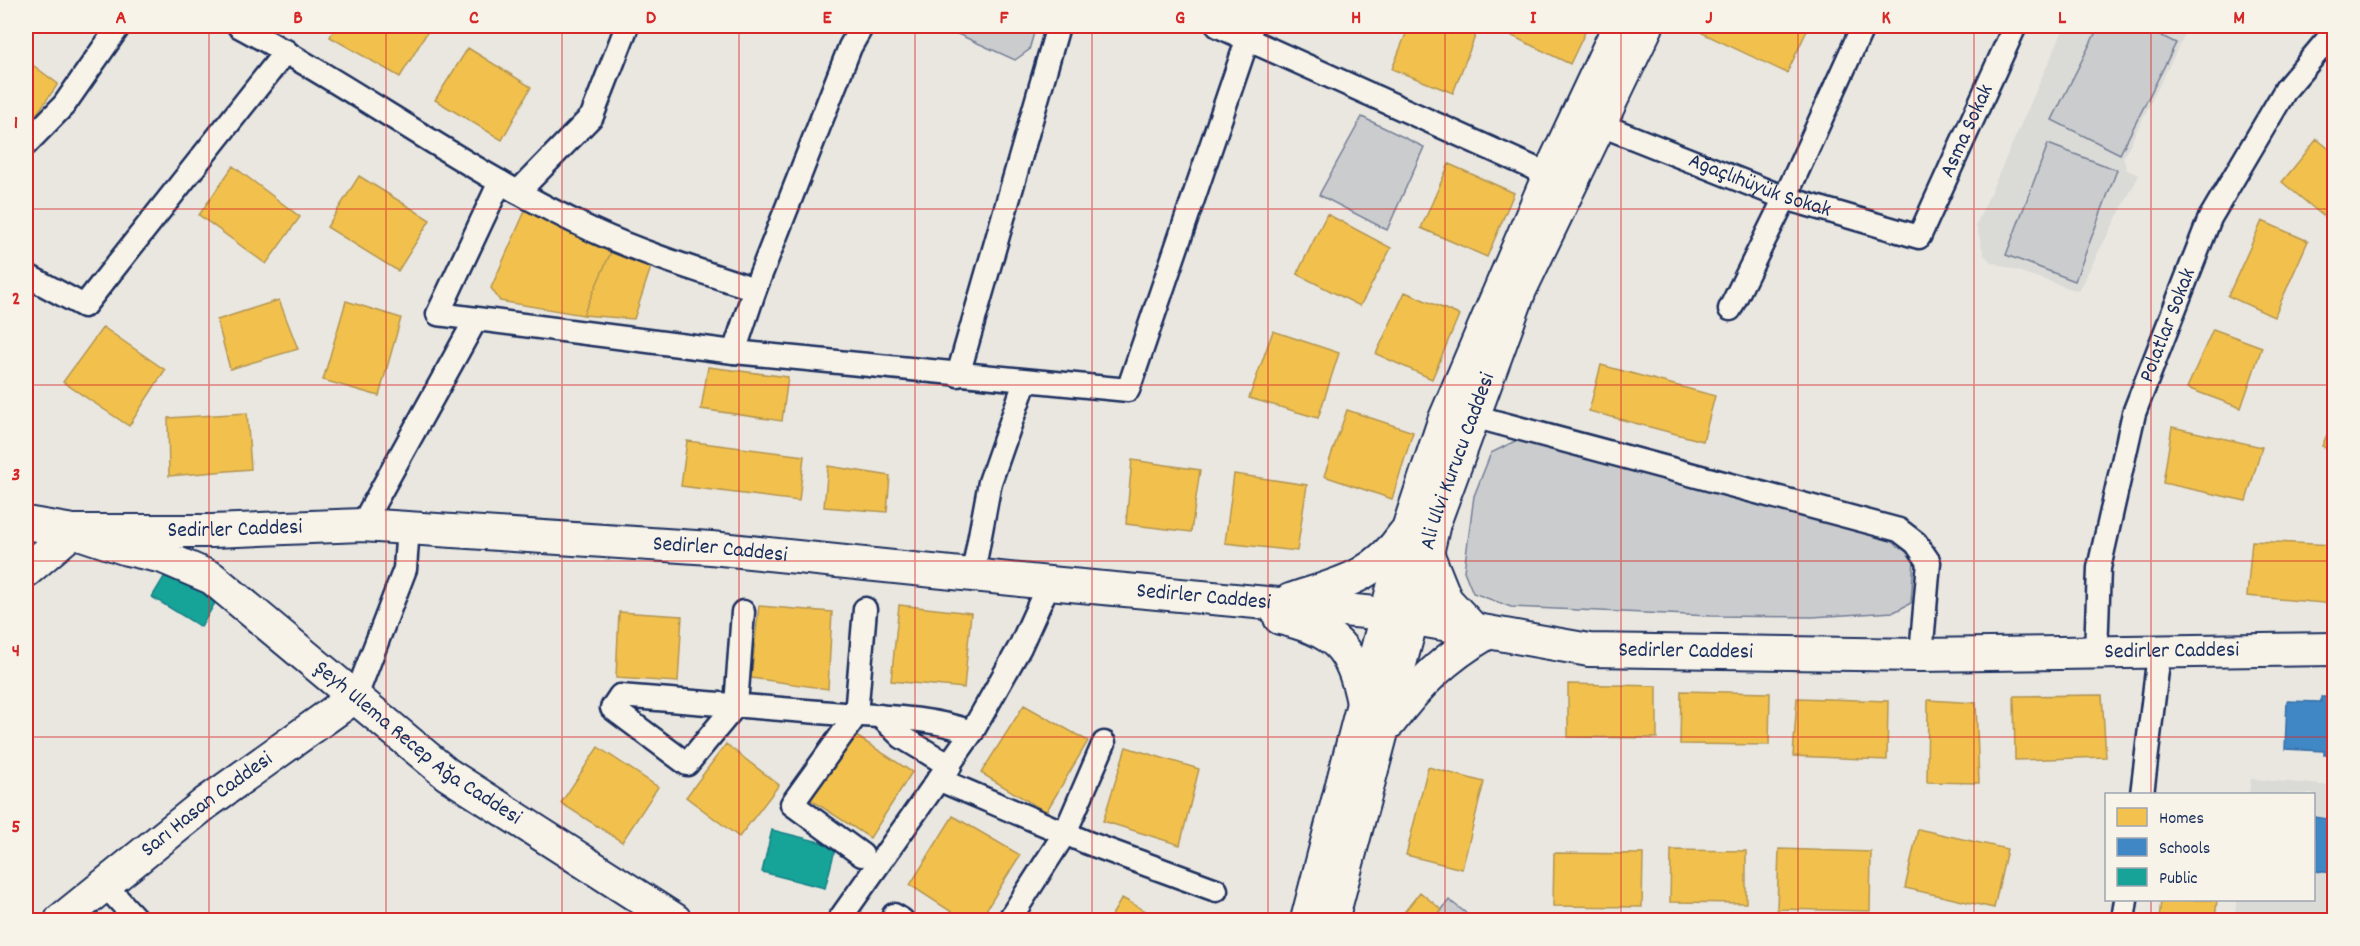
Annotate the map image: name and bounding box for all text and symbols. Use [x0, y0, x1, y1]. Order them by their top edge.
text: A [116, 5, 127, 33]
text: B [293, 5, 303, 33]
text: C [469, 5, 479, 33]
text: D [646, 5, 657, 33]
text: E [822, 5, 832, 33]
text: F [1000, 5, 1010, 33]
text: G [1175, 5, 1185, 33]
text: H [1351, 5, 1361, 33]
text: I [1530, 5, 1537, 33]
text: J [1705, 5, 1713, 33]
text: K [1881, 5, 1891, 33]
text: L [2058, 5, 2067, 33]
text: M [2233, 5, 2245, 33]
street label: Asma Sokak [1932, 79, 2002, 183]
text: 1 [14, 110, 18, 138]
street label: Ağaçlıhüyük Sokak [1684, 146, 1835, 226]
street label: Polatlar Sokak [2132, 264, 2204, 387]
text: 2 [12, 286, 20, 314]
street label: Ali Ulvi Kurucu Caddesi [1413, 368, 1504, 553]
text: 3 [12, 462, 20, 490]
street label: Sedirler Caddesi [168, 512, 303, 547]
street label: Sedirler Caddesi [652, 529, 789, 571]
street label: Sedirler Caddesi [1135, 576, 1272, 619]
street label: Sedirler Caddesi [1618, 635, 1753, 668]
street label: Sedirler Caddesi [2104, 635, 2239, 668]
text: 4 [12, 638, 20, 666]
street label: Şeyh Ulema Recep Ağa Caddesi [307, 654, 527, 833]
street label: Sarı Hasan Caddesi [134, 745, 279, 865]
legend [2105, 793, 2315, 901]
text: Homes [2159, 807, 2204, 832]
text: 5 [11, 814, 21, 842]
text: Schools [2159, 837, 2210, 862]
text: Public [2159, 867, 2198, 892]

